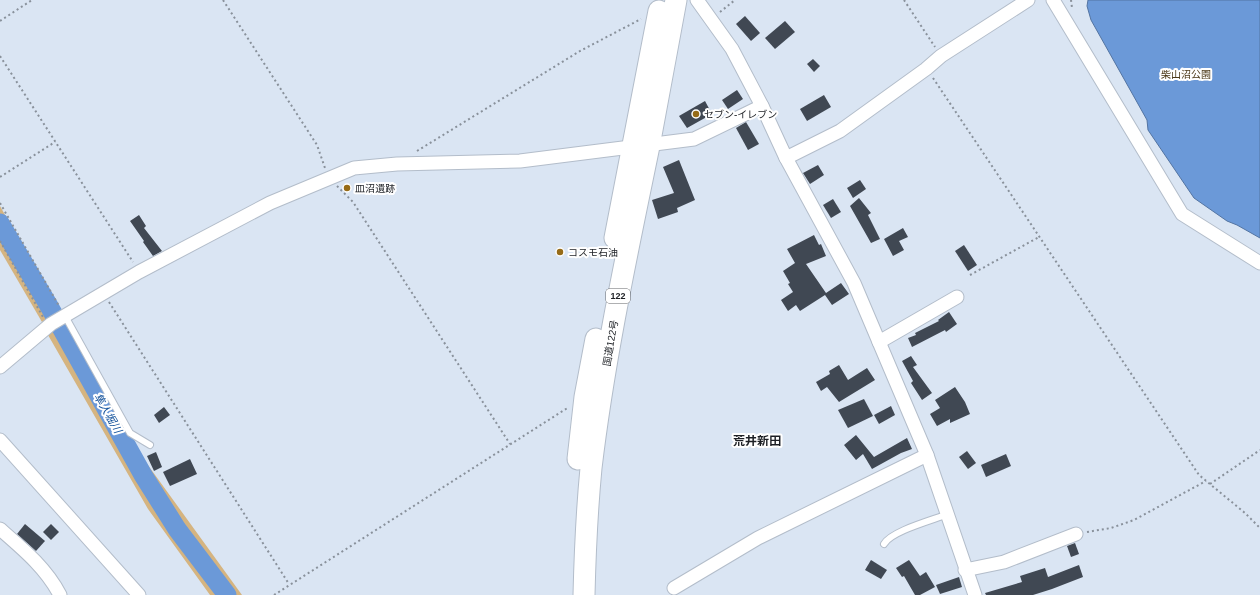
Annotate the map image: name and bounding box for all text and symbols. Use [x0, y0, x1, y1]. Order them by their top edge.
park label: 柴山沼公園 [1161, 69, 1211, 80]
marker: セブン-イレブン [691, 109, 701, 119]
place label: セブン-イレブン [704, 109, 777, 120]
marker: 皿沼遺跡 [342, 183, 352, 193]
place label: 皿沼遺跡 [355, 183, 395, 194]
marker: コスモ石油 [555, 247, 565, 257]
place label: コスモ石油 [568, 247, 618, 258]
road number: 122 [606, 289, 630, 303]
street label: 国道122号 [601, 319, 620, 367]
water label: 隼人堀川 [92, 391, 125, 436]
district label: 荒井新田 [733, 434, 781, 448]

